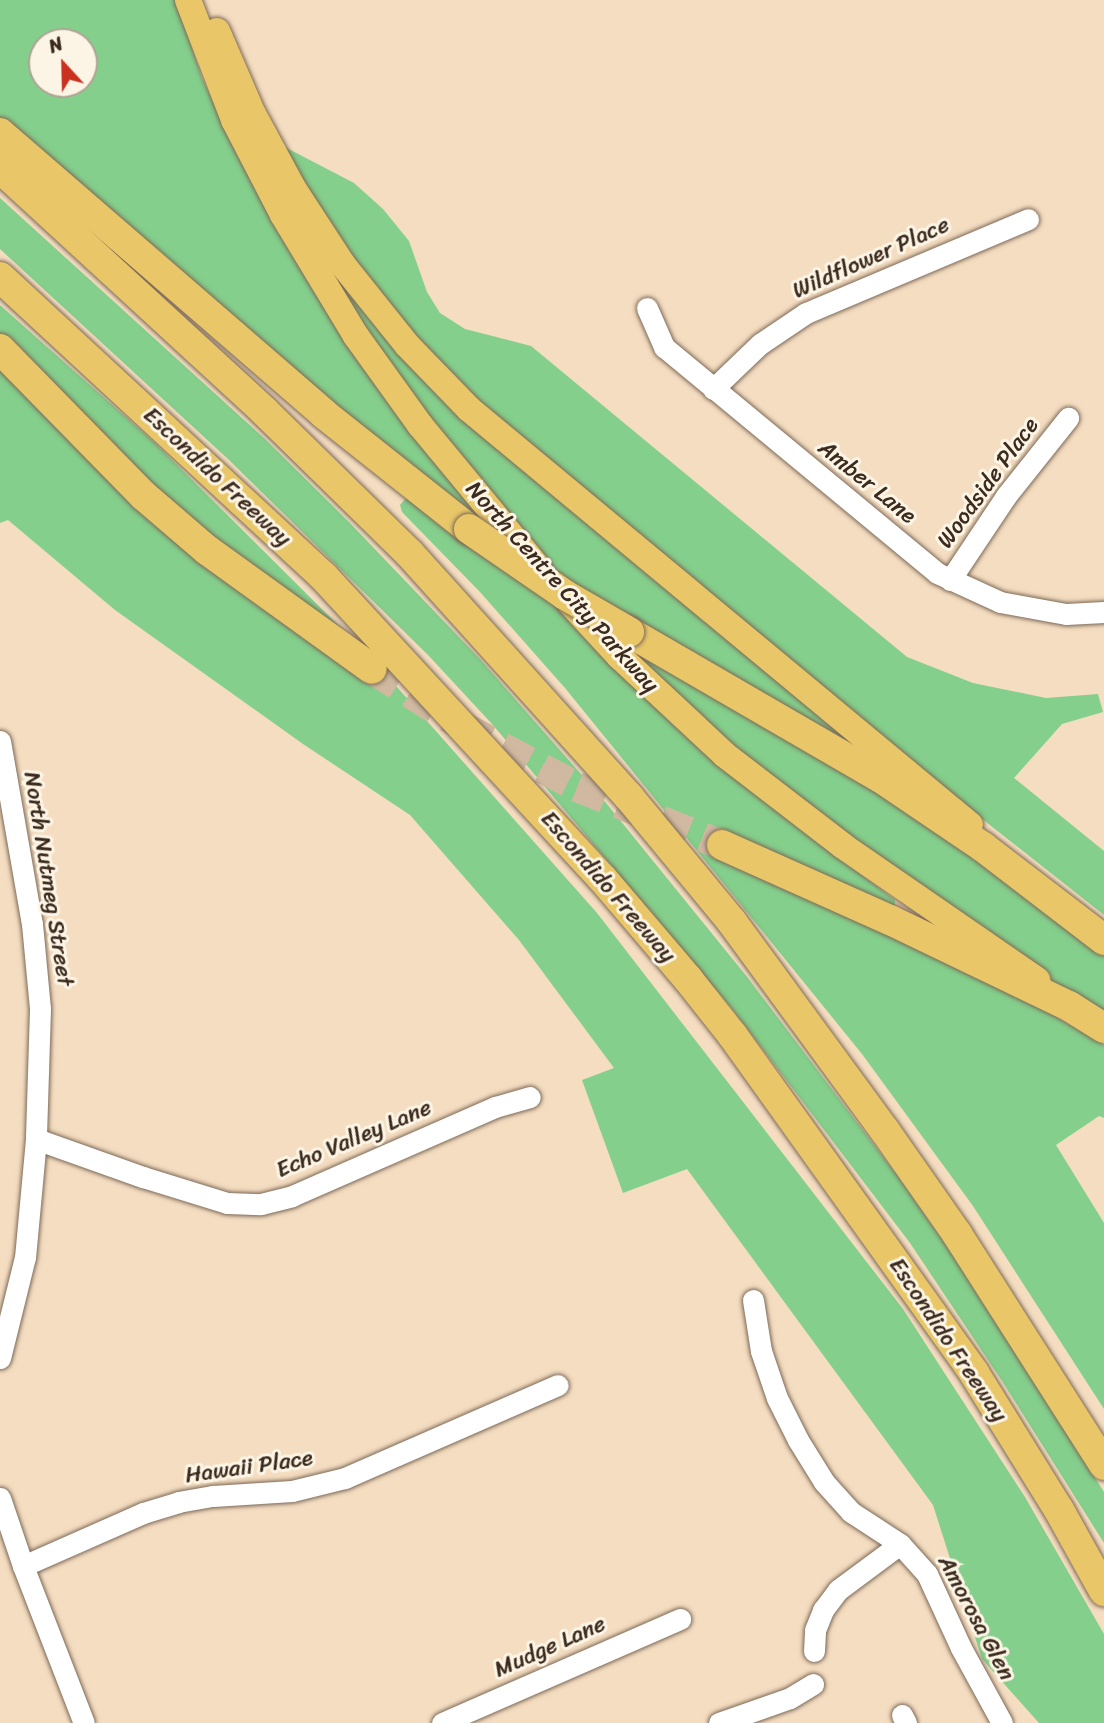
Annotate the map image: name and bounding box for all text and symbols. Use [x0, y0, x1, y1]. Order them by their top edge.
text: N [43, 27, 68, 63]
north arrow [28, 28, 98, 98]
street label: Wildflower Place [788, 211, 954, 305]
street label: Escondido Freeway [137, 402, 297, 552]
street label: Woodside Place [931, 412, 1045, 554]
street label: Amber Lane [812, 434, 922, 530]
street label: North Centre City Parkway [459, 475, 665, 699]
street label: North Nutmeg Street [17, 769, 79, 989]
street label: Escondido Freeway [535, 806, 681, 968]
street label: Echo Valley Lane [272, 1094, 436, 1184]
street label: Escondido Freeway [883, 1253, 1013, 1427]
street label: Hawaii Place [183, 1444, 315, 1490]
street label: Amorosa Glen [932, 1551, 1020, 1685]
street label: Mudge Lane [490, 1610, 610, 1684]

